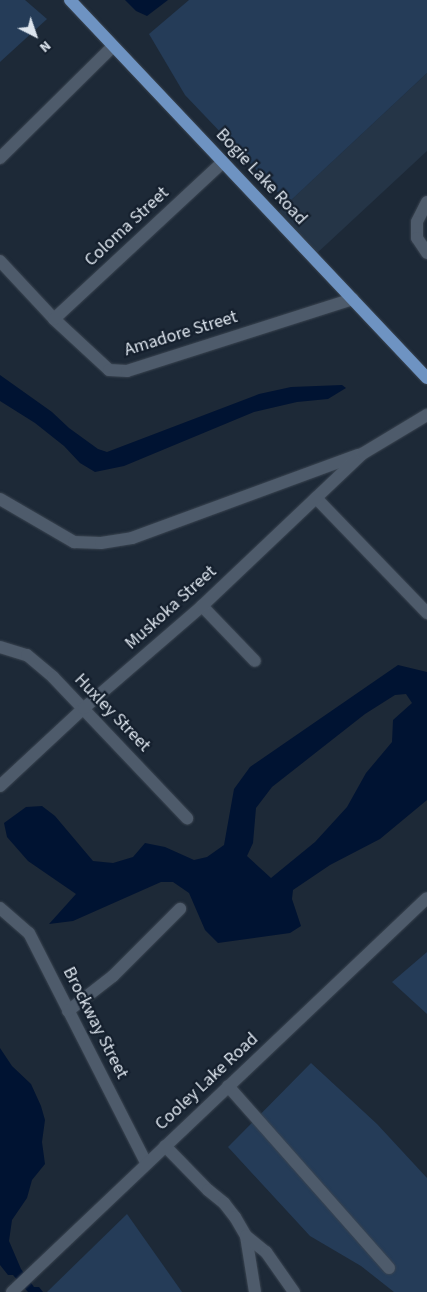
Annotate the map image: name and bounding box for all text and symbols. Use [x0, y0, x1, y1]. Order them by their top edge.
north arrow [10, 10, 60, 60]
text: N [35, 36, 55, 57]
street label: Bogie Lake Road [211, 124, 311, 230]
street label: Coloma Street [80, 183, 174, 271]
street label: Amadore Street [122, 307, 240, 361]
street label: Muskoka Street [121, 561, 221, 655]
street label: Huxley Street [69, 669, 155, 757]
street label: Brockway Street [58, 964, 132, 1082]
street label: Cooley Lake Road [151, 1029, 263, 1135]

